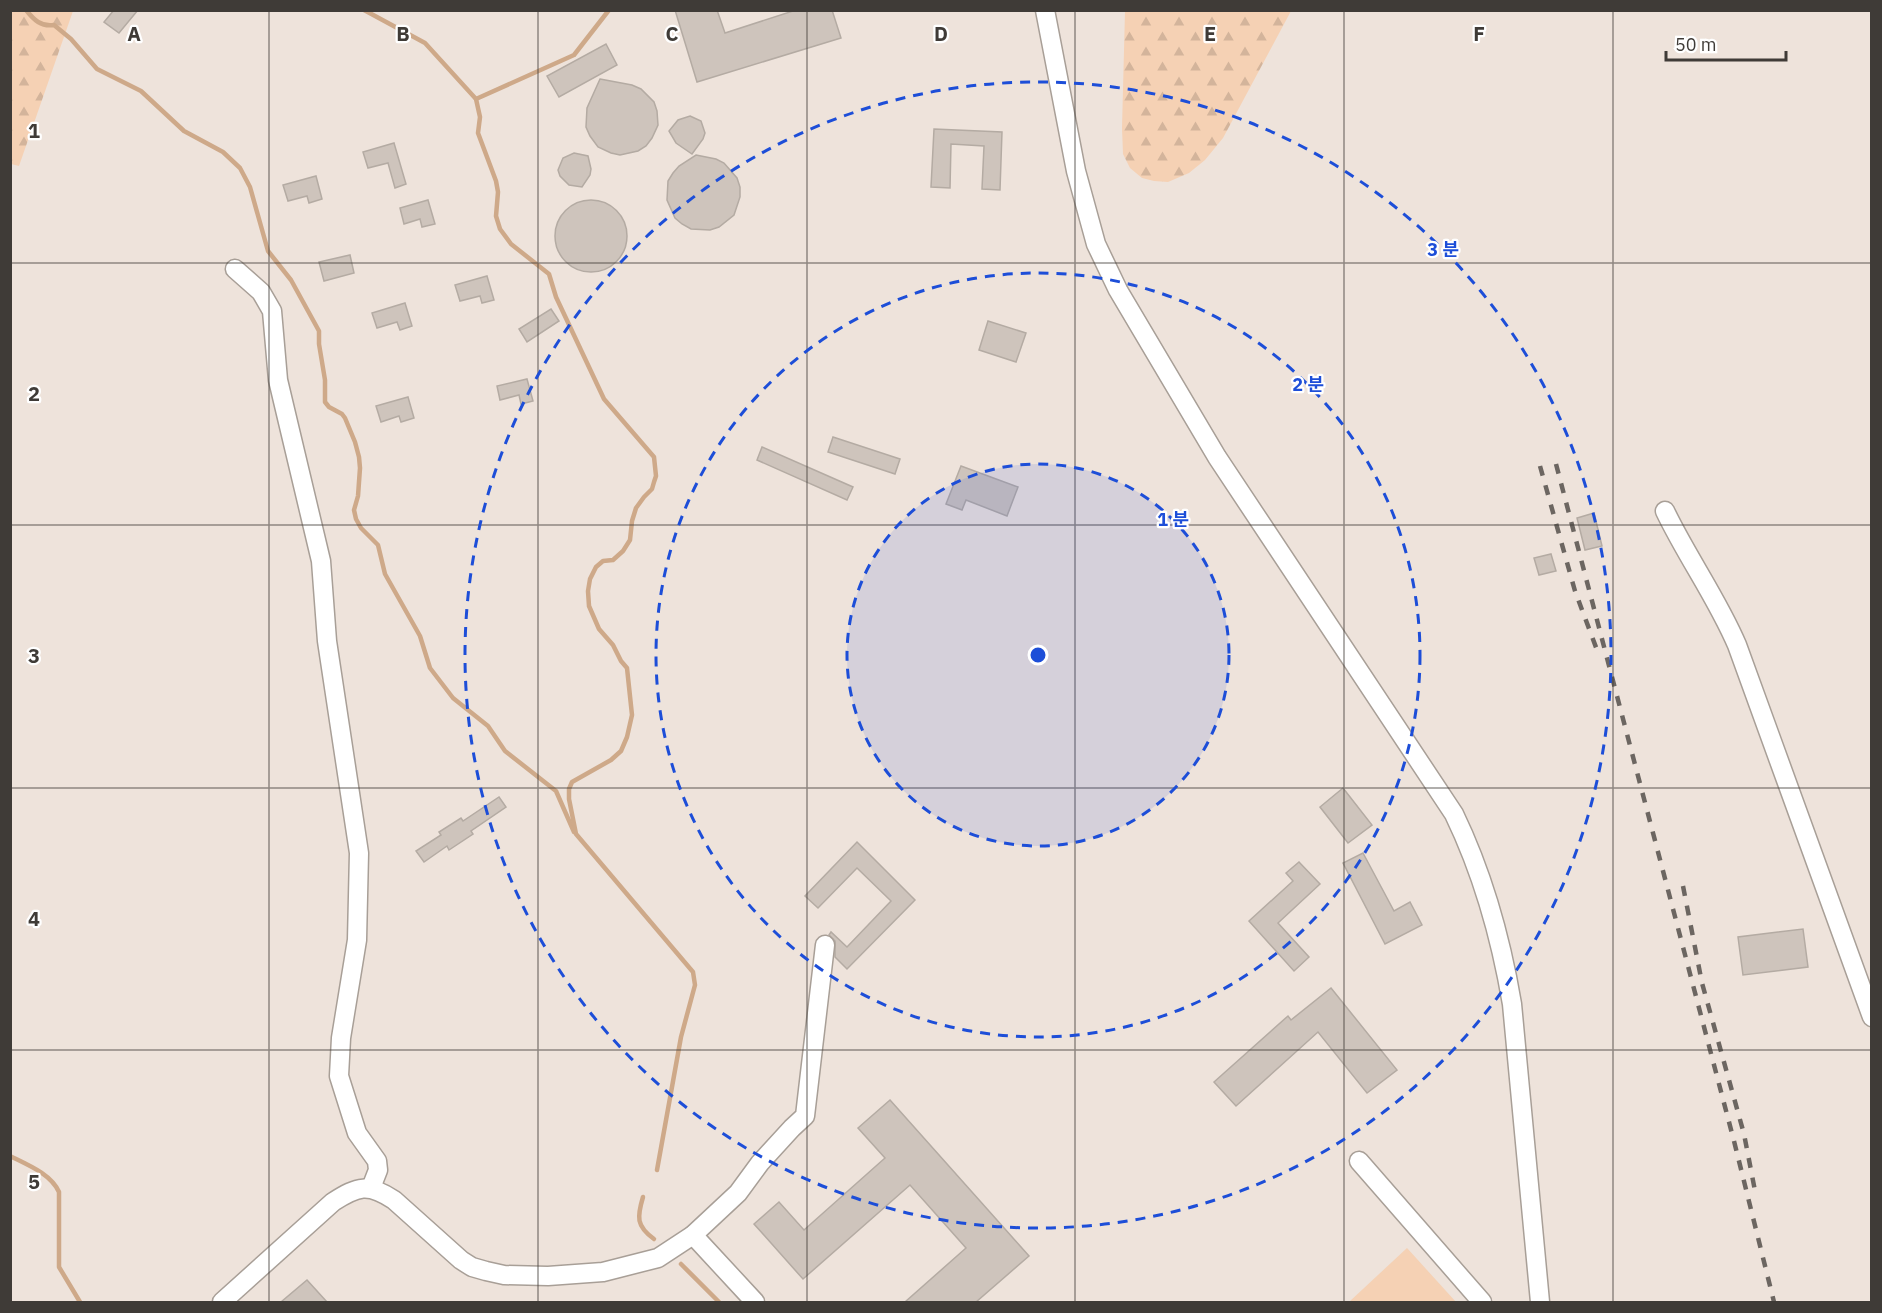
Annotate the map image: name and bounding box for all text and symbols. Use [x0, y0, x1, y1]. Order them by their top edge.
text: A [127, 20, 141, 47]
text: B [396, 20, 410, 47]
text: C [665, 20, 679, 47]
text: D [934, 20, 948, 47]
text: E [1204, 20, 1216, 47]
text: F [1473, 20, 1485, 47]
scale bar [1666, 24, 1786, 62]
text: 50 m [1675, 33, 1717, 56]
text: 1 [28, 117, 40, 144]
text: 3 분 [1427, 238, 1459, 261]
text: 2 분 [1292, 373, 1324, 396]
text: 2 [28, 380, 40, 407]
text: 1 분 [1157, 508, 1189, 531]
text: 3 [28, 642, 40, 669]
centre of rings [1028, 645, 1048, 665]
text: 4 [28, 905, 40, 932]
text: 5 [28, 1168, 40, 1195]

